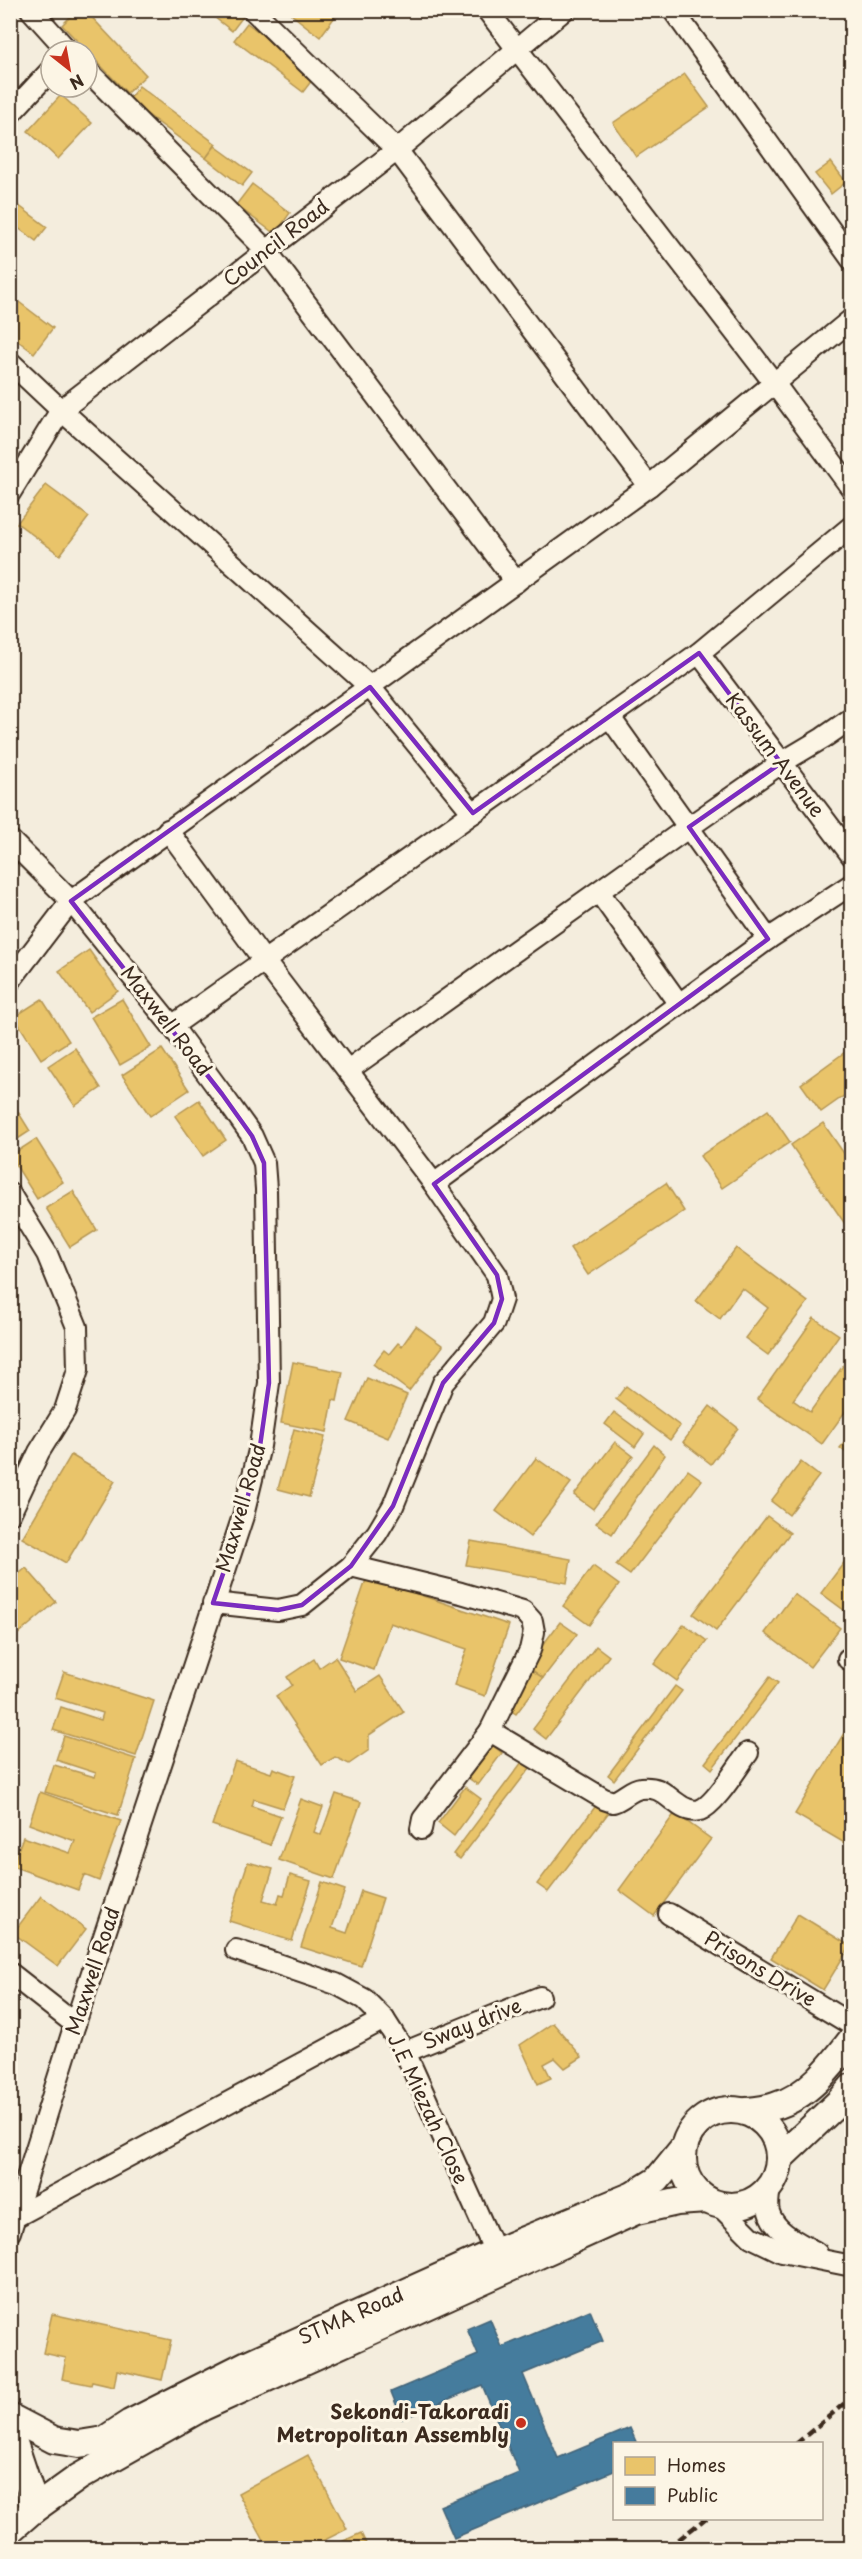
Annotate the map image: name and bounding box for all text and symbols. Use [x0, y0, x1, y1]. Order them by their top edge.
north arrow [39, 39, 99, 99]
text: N [66, 69, 89, 96]
street label: Council Road [216, 191, 335, 293]
street label: Kassum Avenue [719, 686, 833, 823]
street label: Maxwell Road [114, 959, 220, 1082]
street label: Maxwell Road [207, 1440, 273, 1576]
street label: Maxwell Road [57, 1903, 127, 2039]
street label: Prisons Drive [699, 1923, 822, 2014]
street label: Sway drive [418, 1990, 526, 2057]
street label: J.E Miezah Close [381, 2028, 477, 2189]
street label: STMA Road [293, 2278, 408, 2352]
place label: Sekondi-Takoradi Metropolitan Assembly [276, 2396, 509, 2449]
marker: Sekondi-Takoradi Metropolitan Assembly [514, 2416, 528, 2430]
legend [613, 2442, 823, 2520]
text: Homes [667, 2451, 725, 2478]
text: Public [667, 2481, 718, 2508]

